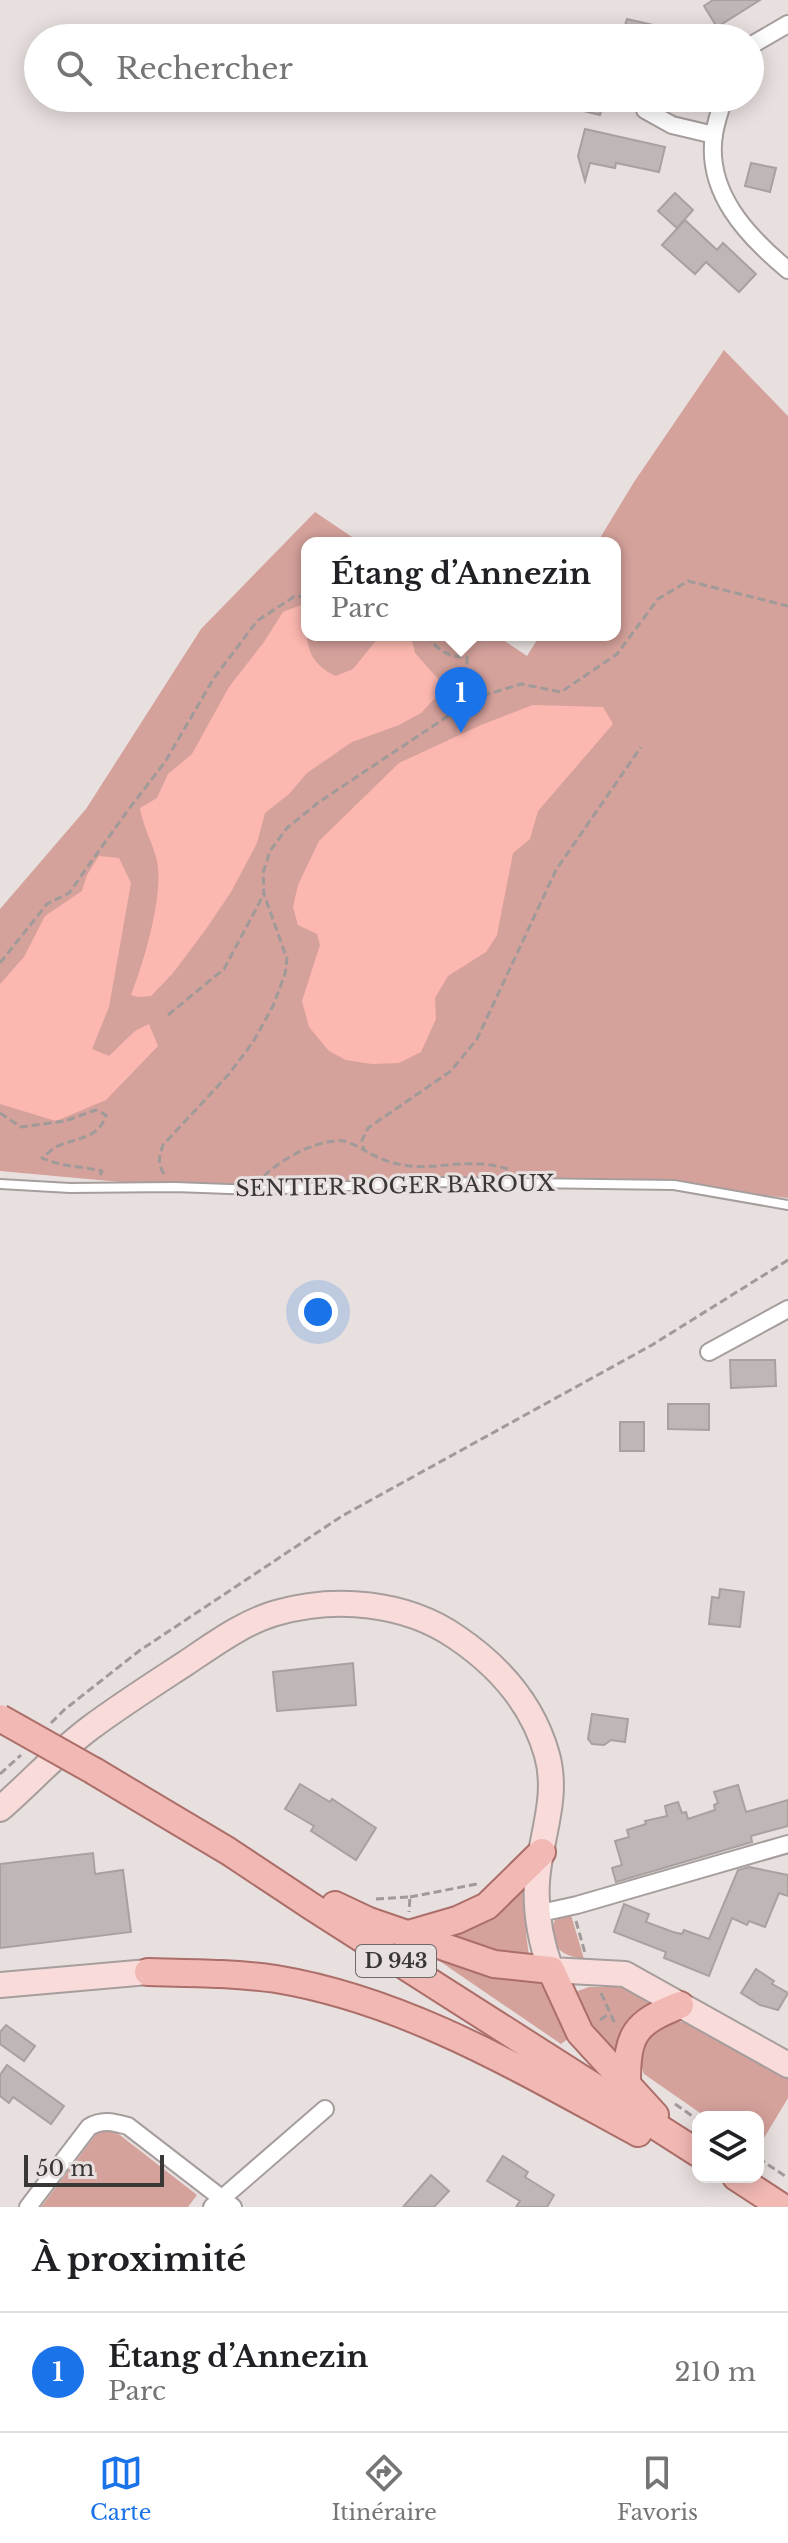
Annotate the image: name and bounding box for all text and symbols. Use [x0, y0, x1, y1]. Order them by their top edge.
search box [24, 24, 764, 112]
icon: search [52, 46, 96, 90]
text: Rechercher [116, 50, 293, 87]
popup [301, 537, 621, 641]
text: Étang d’Annezin [331, 555, 591, 592]
text: Parc [331, 592, 389, 624]
pin: 1 [435, 667, 487, 733]
street label: SENTIER ROGER BAROUX [235, 1170, 556, 1202]
your location [298, 1292, 338, 1332]
road number: D 943 [356, 1945, 436, 1977]
map controls [692, 2111, 764, 2183]
button: layers [692, 2111, 764, 2183]
scale bar [24, 2151, 164, 2187]
text: 50 m [36, 2155, 94, 2182]
text: À proximité [32, 2238, 246, 2280]
text: Étang d’Annezin [108, 2338, 368, 2375]
text: 1 [52, 2356, 64, 2388]
text: 210 m [674, 2356, 756, 2388]
text: Parc [108, 2375, 166, 2407]
tab: Carte [90, 2451, 151, 2526]
tab: Itinéraire [331, 2451, 437, 2526]
tab: Favoris [617, 2451, 698, 2526]

